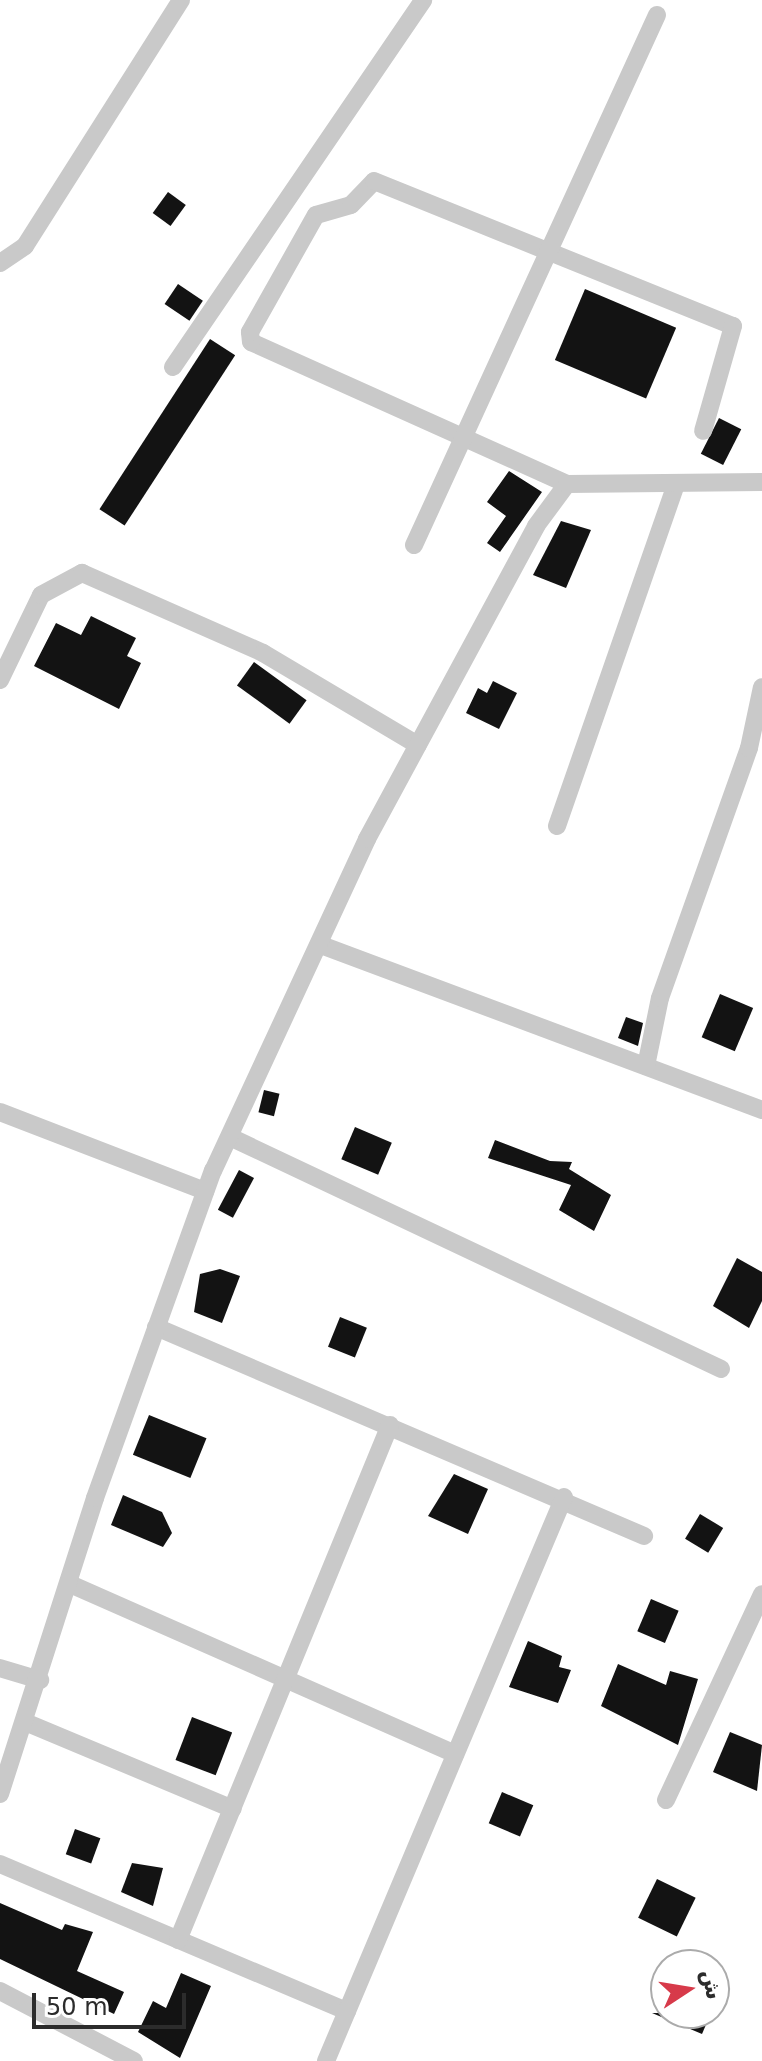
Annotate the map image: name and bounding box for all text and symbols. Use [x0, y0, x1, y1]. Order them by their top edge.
north arrow [650, 1949, 730, 2029]
text: ش [697, 1967, 727, 2002]
scale bar [36, 1977, 190, 2027]
text: 50 m [46, 1993, 108, 2021]

